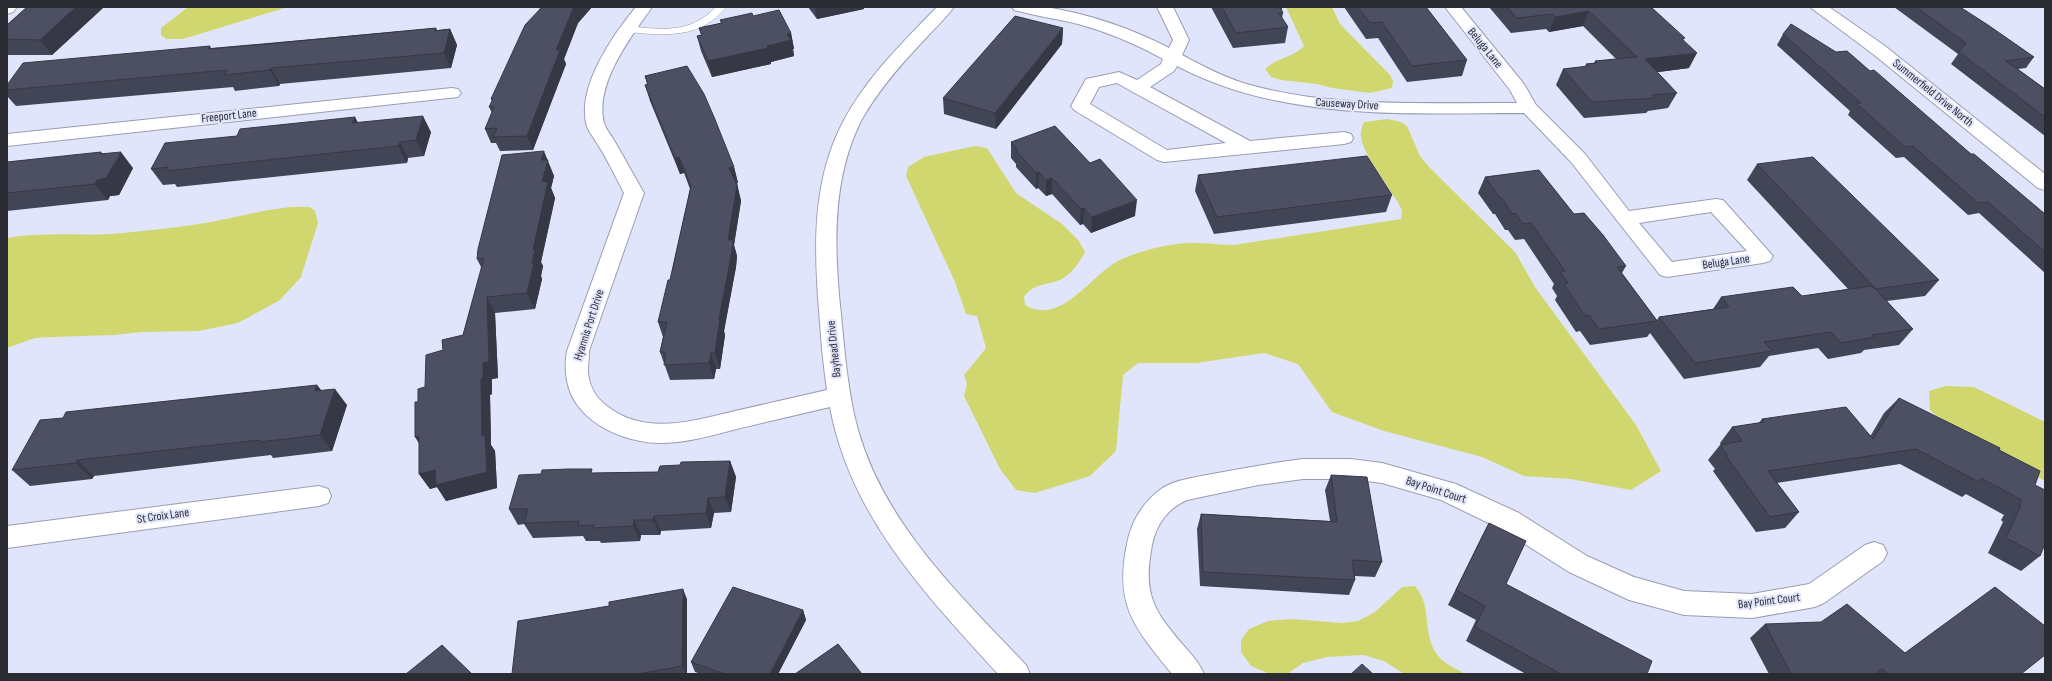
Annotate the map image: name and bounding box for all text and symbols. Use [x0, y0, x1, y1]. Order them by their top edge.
street label: Beluga Lane [1464, 25, 1506, 71]
street label: Summerfield Drive North [1890, 56, 1976, 130]
street label: Causeway Drive [1315, 95, 1379, 113]
street label: Freeport Lane [201, 106, 258, 126]
street label: Beluga Lane [1701, 251, 1751, 273]
street label: Hyannis Port Drive [570, 287, 608, 363]
street label: Bayhead Drive [824, 320, 844, 378]
street label: Bay Point Court [1404, 473, 1468, 507]
street label: St Croix Lane [136, 505, 190, 527]
street label: Bay Point Court [1737, 590, 1801, 612]

